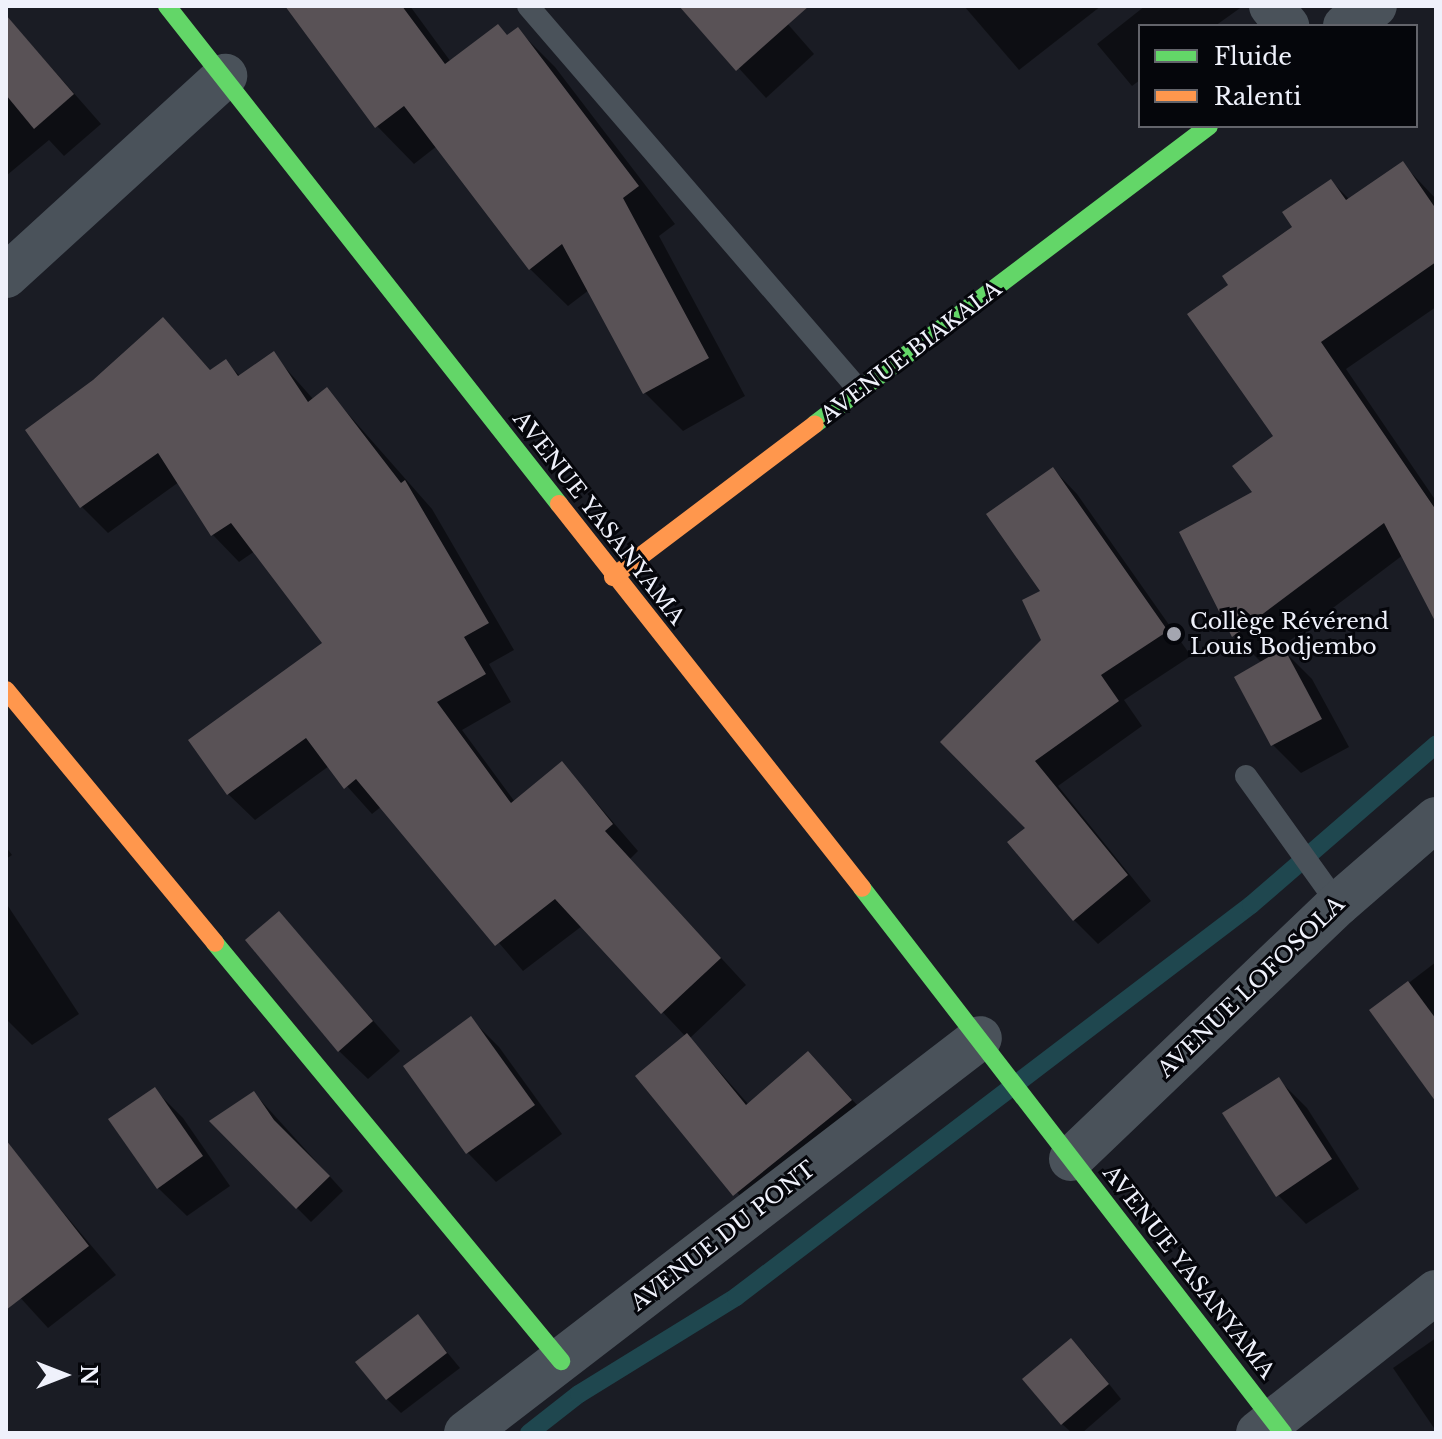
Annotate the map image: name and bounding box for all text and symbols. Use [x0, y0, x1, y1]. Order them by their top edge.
legend [1138, 24, 1418, 128]
text: Fluide [1214, 42, 1292, 71]
text: Ralenti [1214, 82, 1302, 111]
street label: AVENUE BIAKALA [815, 275, 1007, 429]
street label: AVENUE YASANYAMA [507, 406, 691, 630]
place label: Collège Révérend Louis Bodjembo [1190, 608, 1389, 660]
marker: Collège Révérend Louis Bodjembo [1165, 625, 1183, 643]
street label: AVENUE LOFOSOLA [1152, 891, 1350, 1083]
street label: AVENUE DU PONT [625, 1156, 821, 1316]
street label: AVENUE YASANYAMA [1097, 1160, 1281, 1384]
north arrow [24, 1335, 104, 1415]
text: N [75, 1365, 102, 1385]

